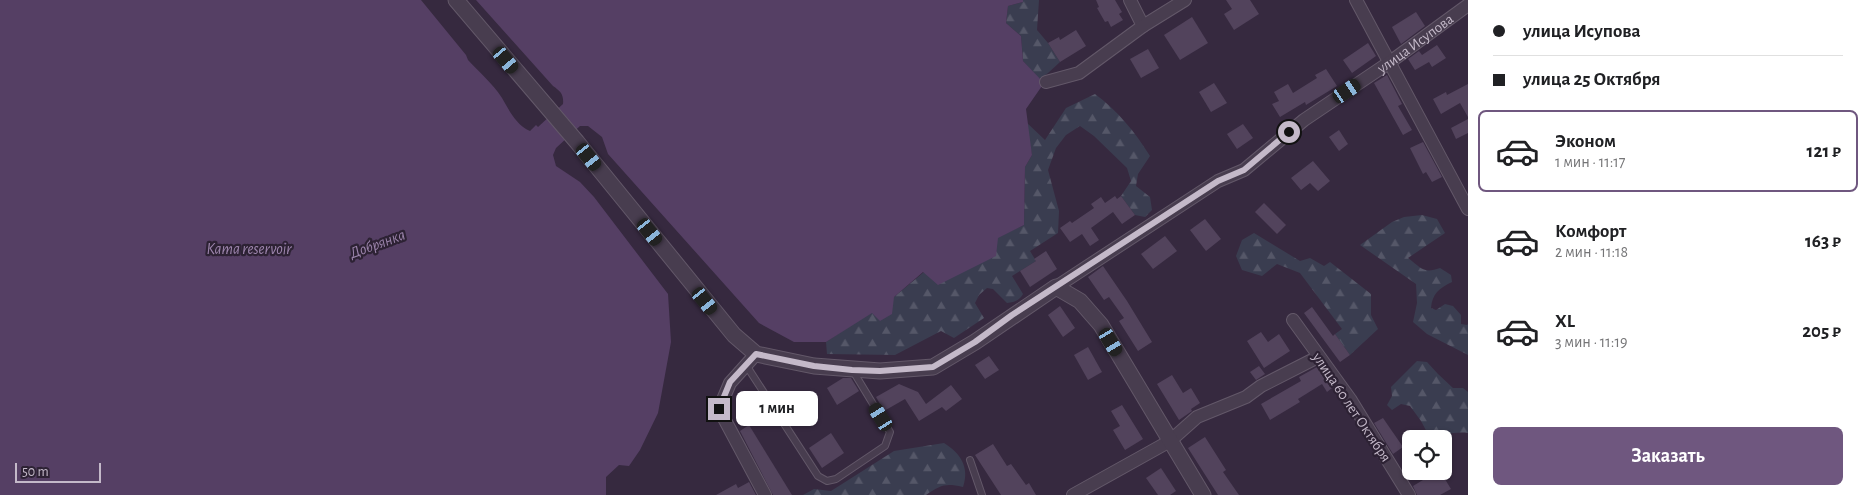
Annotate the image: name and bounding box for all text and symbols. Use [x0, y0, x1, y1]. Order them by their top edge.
street label: улица Исупова [1374, 11, 1456, 77]
text: улица Исупова [1523, 22, 1641, 41]
car [490, 44, 521, 76]
text: улица 25 Октября [1523, 70, 1660, 89]
car [1330, 76, 1363, 106]
route start [1278, 121, 1300, 143]
icon: car [1495, 129, 1540, 174]
text: Эконом [1555, 132, 1616, 151]
car [573, 141, 604, 173]
text: 121 ₽ [1807, 142, 1841, 161]
text: 1 мин · 11:17 [1555, 154, 1626, 170]
car [634, 216, 665, 248]
icon: car [1495, 219, 1540, 264]
text: Комфорт [1555, 222, 1626, 241]
water label: Добрянка [346, 226, 408, 263]
text: 163 ₽ [1805, 232, 1841, 251]
water label: Kama reservoir [206, 241, 292, 257]
text: 2 мин · 11:18 [1555, 244, 1628, 260]
car [689, 285, 720, 317]
icon: car [1495, 309, 1540, 354]
text: XL [1555, 312, 1575, 331]
text: 205 ₽ [1802, 322, 1841, 341]
car [1096, 325, 1125, 359]
text: 3 мин · 11:19 [1555, 334, 1627, 350]
street label: улица 60 лет Октября [1309, 349, 1394, 465]
callout: 1 мин [736, 392, 819, 426]
route end [708, 398, 730, 420]
text: 1 мин [759, 400, 795, 416]
car [866, 400, 895, 434]
button: Заказать [1493, 427, 1843, 485]
map controls [1402, 430, 1452, 480]
button: locate [1402, 430, 1452, 480]
scale bar [15, 460, 101, 483]
text: 50 m [22, 465, 49, 479]

